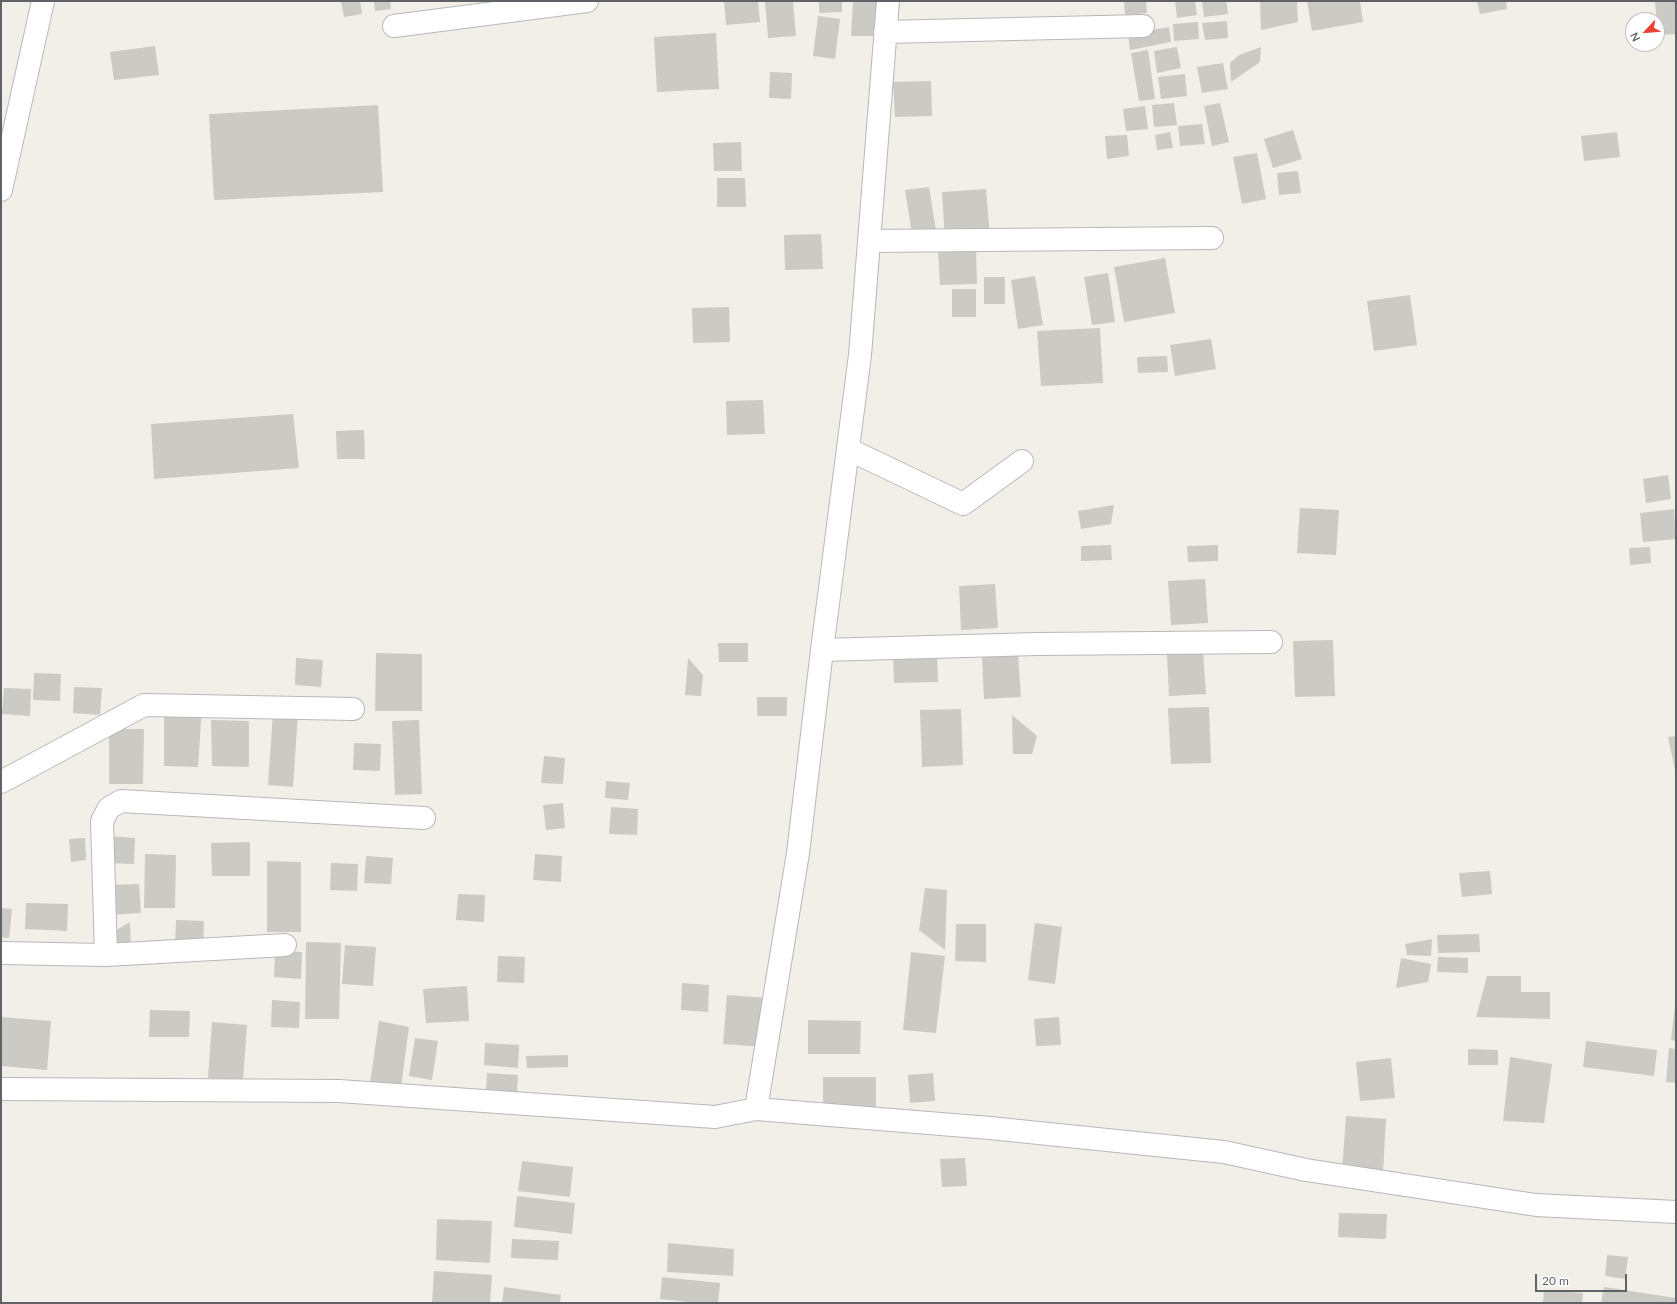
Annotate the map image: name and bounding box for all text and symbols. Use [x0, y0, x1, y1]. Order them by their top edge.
north arrow [1625, 12, 1665, 52]
text: N [1627, 30, 1642, 44]
scale bar [1537, 1266, 1629, 1292]
text: 20 m [1542, 1273, 1569, 1288]

